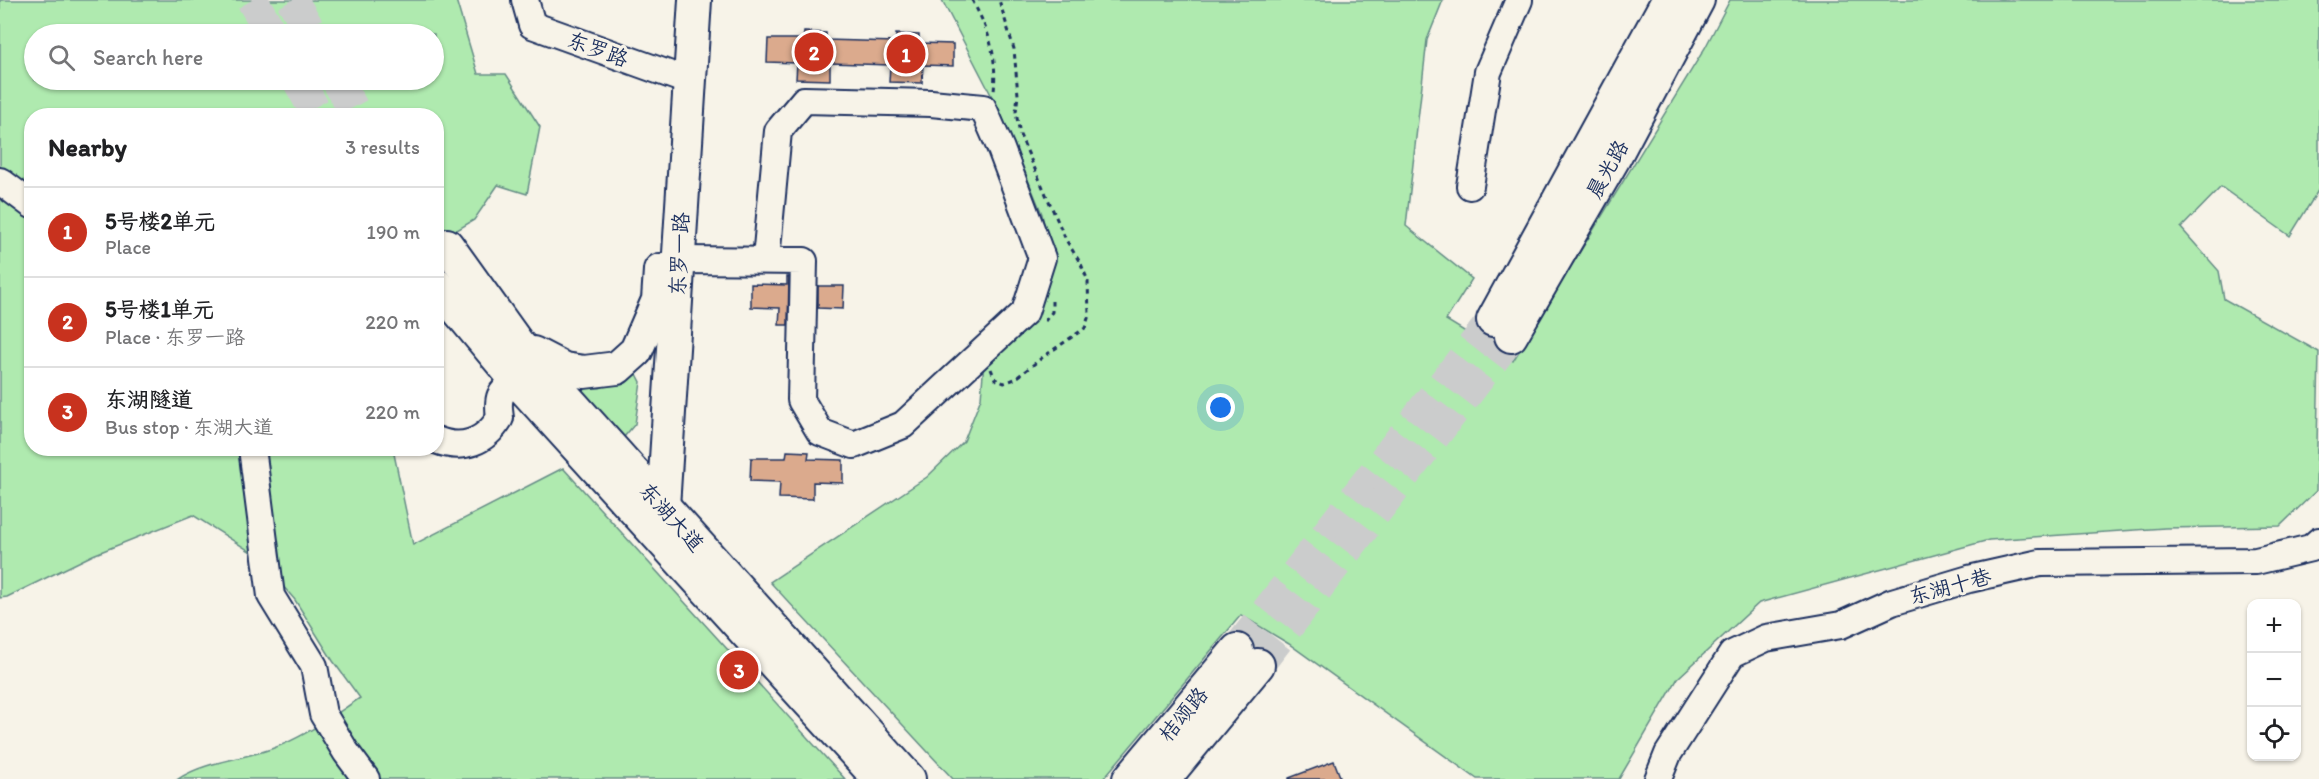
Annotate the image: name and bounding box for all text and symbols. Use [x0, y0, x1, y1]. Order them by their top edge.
search box [24, 24, 444, 90]
street label: 东罗路 [564, 26, 632, 72]
pin: 2 [794, 29, 834, 74]
pin: 1 [886, 32, 926, 76]
icon: search [45, 41, 78, 74]
text: Search here [93, 44, 203, 71]
text: Nearby [48, 131, 127, 163]
text: 3 results [345, 135, 420, 159]
street label: 晨光路 [1581, 135, 1633, 203]
text: 5号楼2单元 [105, 208, 216, 235]
street label: 东罗一路 [664, 211, 694, 297]
text: 1 [63, 220, 72, 244]
text: 190 m [367, 220, 420, 244]
text: Place [105, 235, 151, 259]
text: 5号楼1单元 [105, 296, 215, 323]
text: 2 [62, 310, 73, 334]
text: 220 m [365, 310, 420, 334]
text: Place · 东罗一路 [105, 325, 245, 349]
text: 东湖隧道 [105, 386, 193, 413]
your location [1206, 393, 1235, 422]
text: 3 [62, 400, 73, 424]
text: 220 m [365, 400, 420, 424]
text: Bus stop · 东湖大道 [105, 415, 273, 439]
street label: 东湖大道 [635, 477, 709, 557]
street label: 东湖十巷 [1906, 563, 1994, 609]
map controls [2247, 599, 2301, 761]
button: + [2247, 599, 2301, 653]
pin: 3 [720, 648, 758, 692]
button: − [2247, 653, 2301, 707]
street label: 桔颂路 [1153, 682, 1213, 746]
button: locate [2247, 707, 2301, 761]

